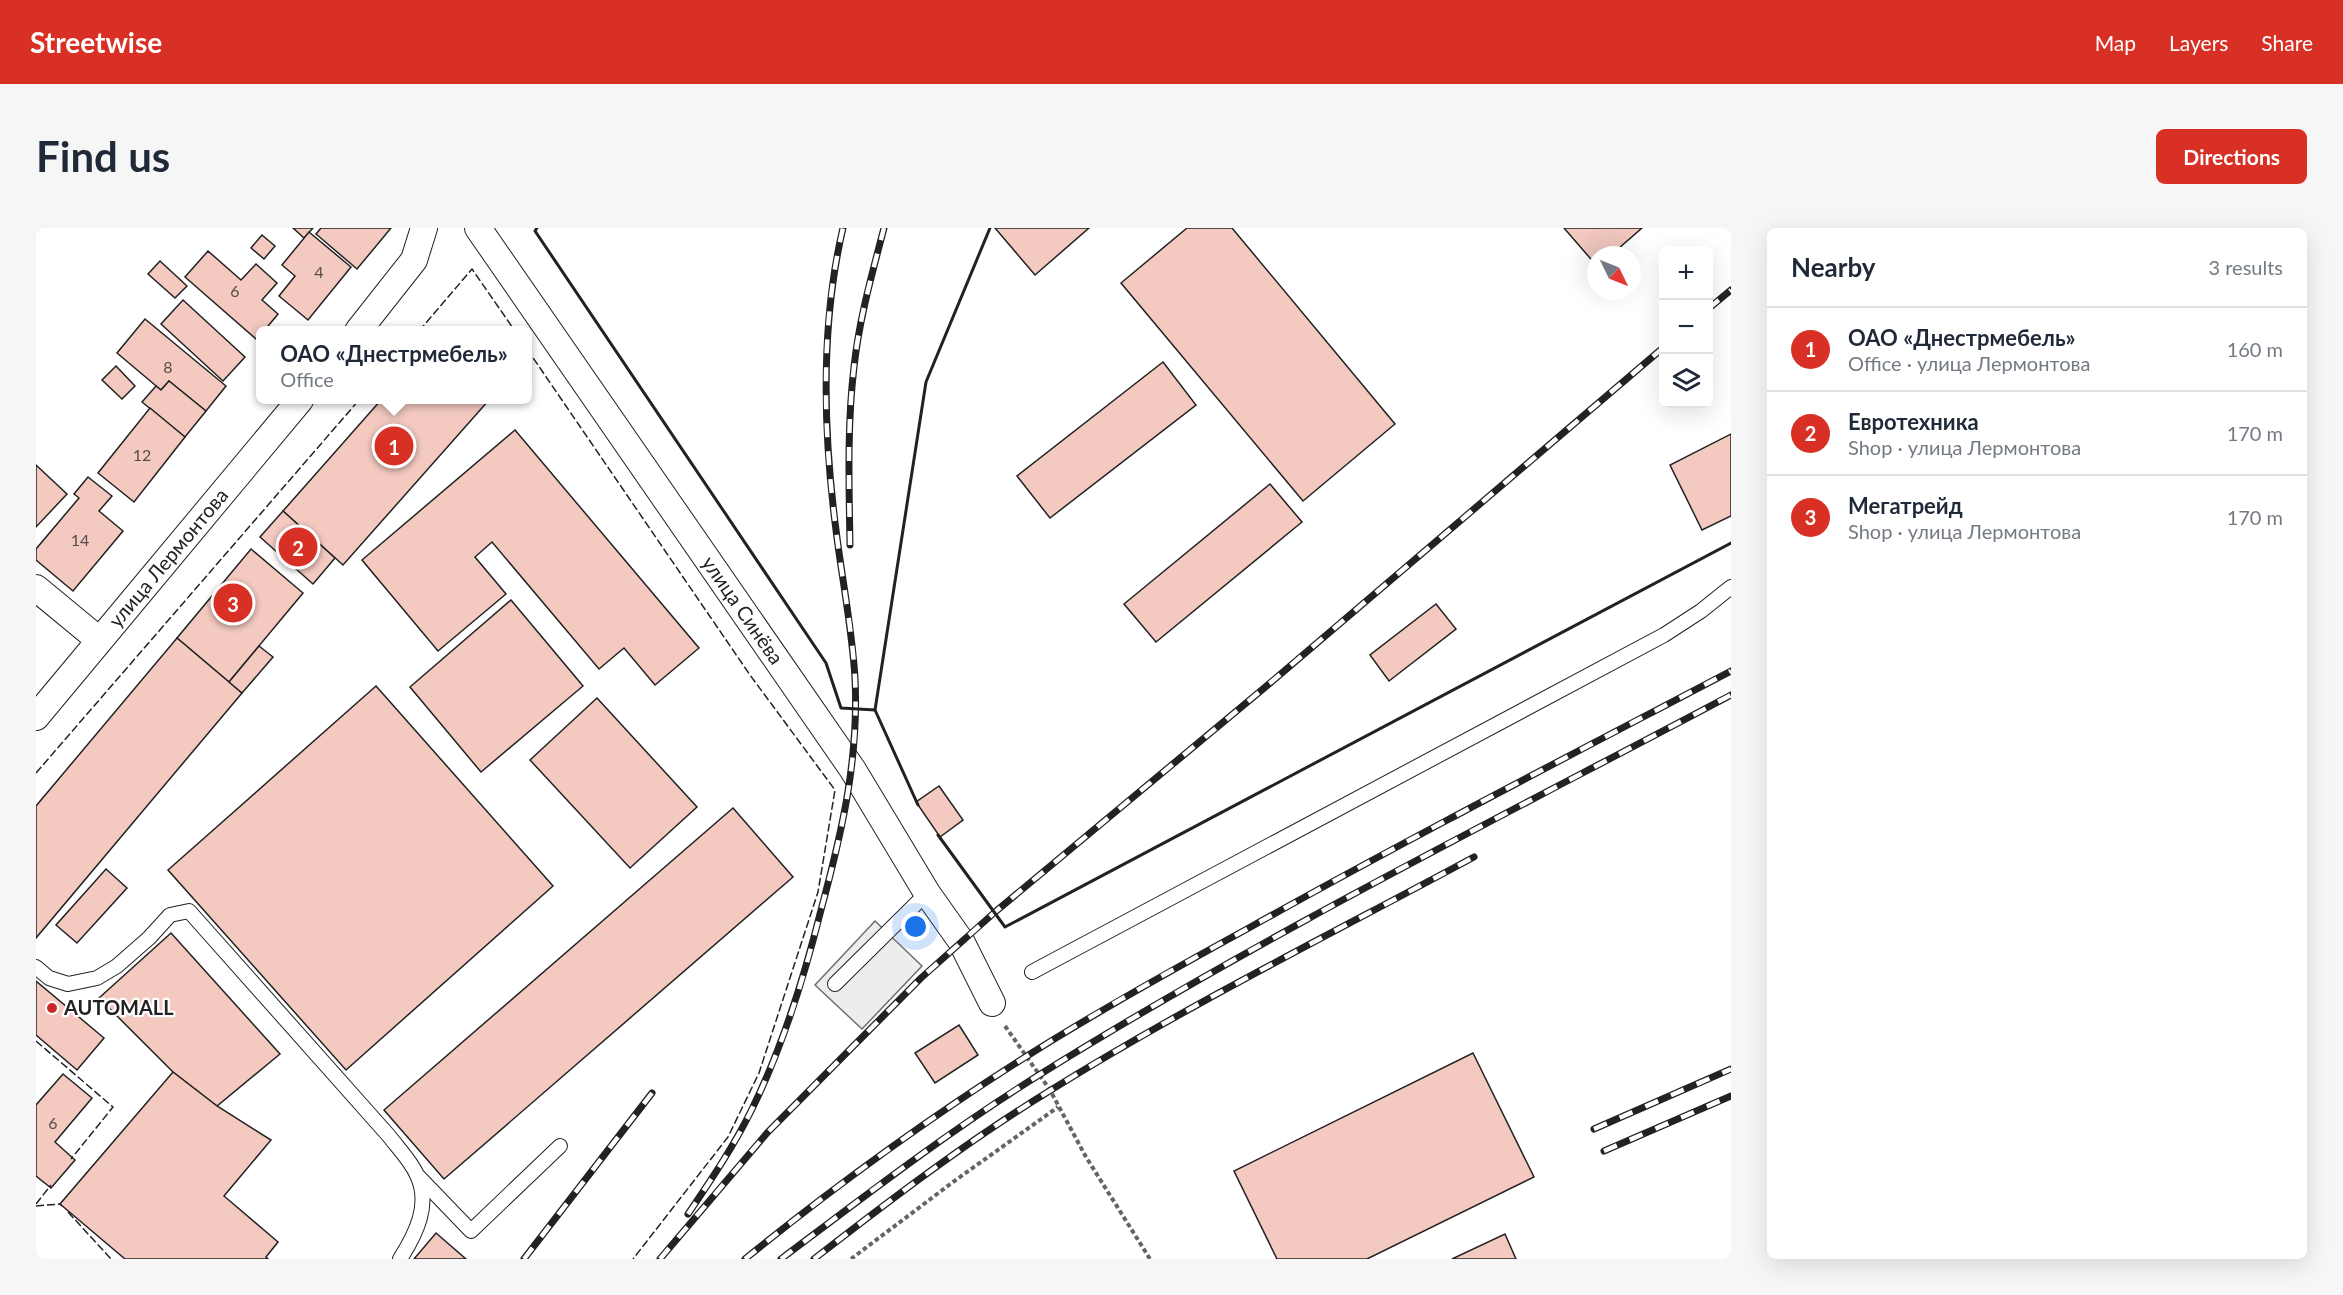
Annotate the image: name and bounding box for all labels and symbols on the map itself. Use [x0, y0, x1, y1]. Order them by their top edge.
north arrow [1587, 246, 1641, 300]
house number: 4 [314, 262, 324, 281]
house number: 6 [230, 281, 240, 300]
house number: 8 [163, 357, 173, 376]
pin: 1 [374, 424, 414, 468]
house number: 12 [133, 445, 151, 464]
street label: улица Лермонтова [103, 483, 232, 632]
pin: 2 [278, 524, 318, 570]
house number: 14 [71, 530, 89, 549]
street label: улица Синёва [698, 551, 789, 669]
pin: 3 [214, 580, 252, 626]
your location [901, 912, 930, 941]
place label: AUTOMALL [63, 995, 174, 1019]
marker: AUTOMALL [45, 1001, 59, 1015]
house number: 6 [48, 1113, 58, 1132]

